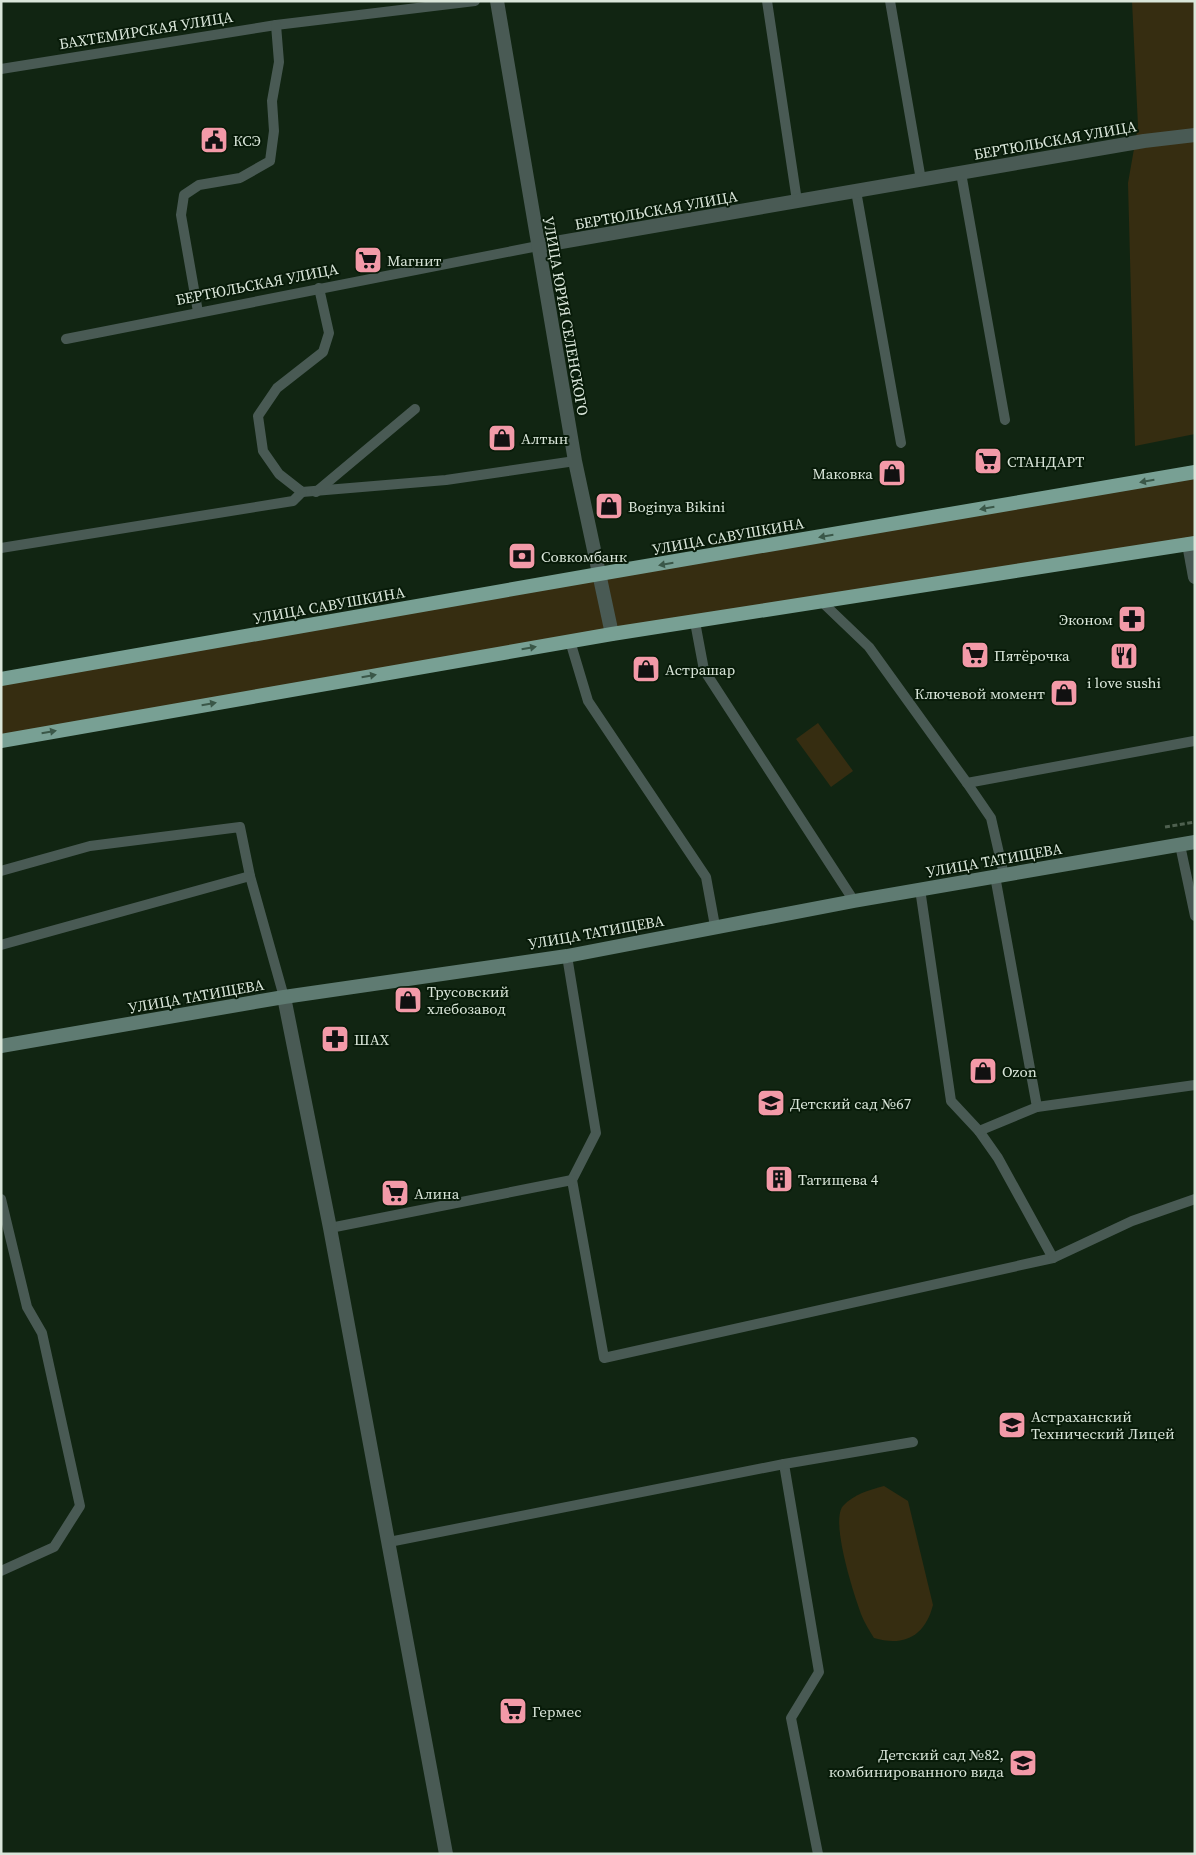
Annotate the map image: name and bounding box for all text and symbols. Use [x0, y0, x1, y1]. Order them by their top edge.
street label: БАХТЕМИРСКАЯ УЛИЦА [58, 6, 234, 54]
street label: БЕРТЮЛЬСКАЯ УЛИЦА [972, 115, 1138, 165]
public building icon: КСЭ [199, 125, 229, 155]
place label: КСЭ [233, 130, 261, 151]
street label: БЕРТЮЛЬСКАЯ УЛИЦА [573, 185, 739, 235]
street label: УЛИЦА ЮРИЯ СЕЛЕНСКОГО [538, 215, 594, 417]
supermarket icon: Магнит [353, 245, 383, 275]
place label: Магнит [387, 250, 442, 271]
street label: БЕРТЮЛЬСКАЯ УЛИЦА [174, 258, 340, 310]
shop icon: Алтын [487, 423, 517, 453]
place label: Алтын [521, 428, 568, 449]
supermarket icon: СТАНДАРТ [973, 446, 1003, 476]
place label: СТАНДАРТ [1007, 451, 1084, 472]
shop icon: Маковка [877, 458, 907, 488]
place label: Маковка [813, 463, 873, 484]
one-way arrow [1138, 477, 1154, 485]
shop icon: Boginya Bikini [594, 491, 624, 521]
place label: Boginya Bikini [628, 496, 725, 517]
one-way arrow [978, 505, 994, 513]
street label: УЛИЦА САВУШКИНА [650, 512, 806, 560]
one-way arrow [818, 532, 834, 540]
bank icon: Совкомбанк [507, 541, 537, 571]
place label: Совкомбанк [541, 546, 628, 567]
one-way arrow [658, 560, 674, 568]
street label: УЛИЦА САВУШКИНА [251, 581, 407, 629]
pharmacy icon: Эконом [1117, 604, 1147, 634]
place label: Эконом [1059, 609, 1113, 630]
supermarket icon: Пятёрочка [960, 640, 990, 670]
restaurant icon: i love sushi [1109, 641, 1139, 671]
one-way arrow [522, 643, 538, 651]
place label: Пятёрочка [994, 645, 1070, 666]
shop icon: Астрашар [631, 654, 661, 684]
place label: Астрашар [665, 659, 735, 680]
one-way arrow [362, 672, 377, 680]
place label: i love sushi [1087, 672, 1161, 693]
shop icon: Ключевой момент [1049, 678, 1079, 708]
place label: Ключевой момент [915, 683, 1045, 704]
one-way arrow [202, 700, 218, 708]
one-way arrow [42, 728, 58, 736]
street label: УЛИЦА ТАТИЩЕВА [924, 838, 1064, 882]
street label: УЛИЦА ТАТИЩЕВА [526, 910, 666, 954]
street label: УЛИЦА ТАТИЩЕВА [126, 974, 266, 1018]
place label: Трусовский хлебозавод [427, 981, 510, 1019]
shop icon: Трусовский хлебозавод [393, 985, 423, 1015]
pharmacy icon: ШАХ [320, 1024, 350, 1054]
place label: ШАХ [354, 1029, 390, 1050]
shop icon: Ozon [968, 1056, 998, 1086]
place label: Ozon [1002, 1061, 1037, 1082]
school or university icon: Детский сад №67 [756, 1088, 786, 1118]
place label: Детский сад №67 [790, 1093, 911, 1114]
building icon: Татищева 4 [764, 1164, 794, 1194]
place label: Татищева 4 [798, 1169, 879, 1190]
supermarket icon: Алина [380, 1178, 410, 1208]
place label: Алина [414, 1183, 460, 1204]
place label: Астраханский Технический Лицей [1031, 1406, 1175, 1444]
school or university icon: Астраханский Технический Лицей [997, 1410, 1027, 1440]
supermarket icon: Гермес [498, 1696, 528, 1726]
place label: Гермес [532, 1701, 582, 1722]
place label: Детский сад №82, комбинированного вида [829, 1744, 1004, 1782]
school or university icon: Детский сад №82, комбинированного вида [1008, 1748, 1038, 1778]

